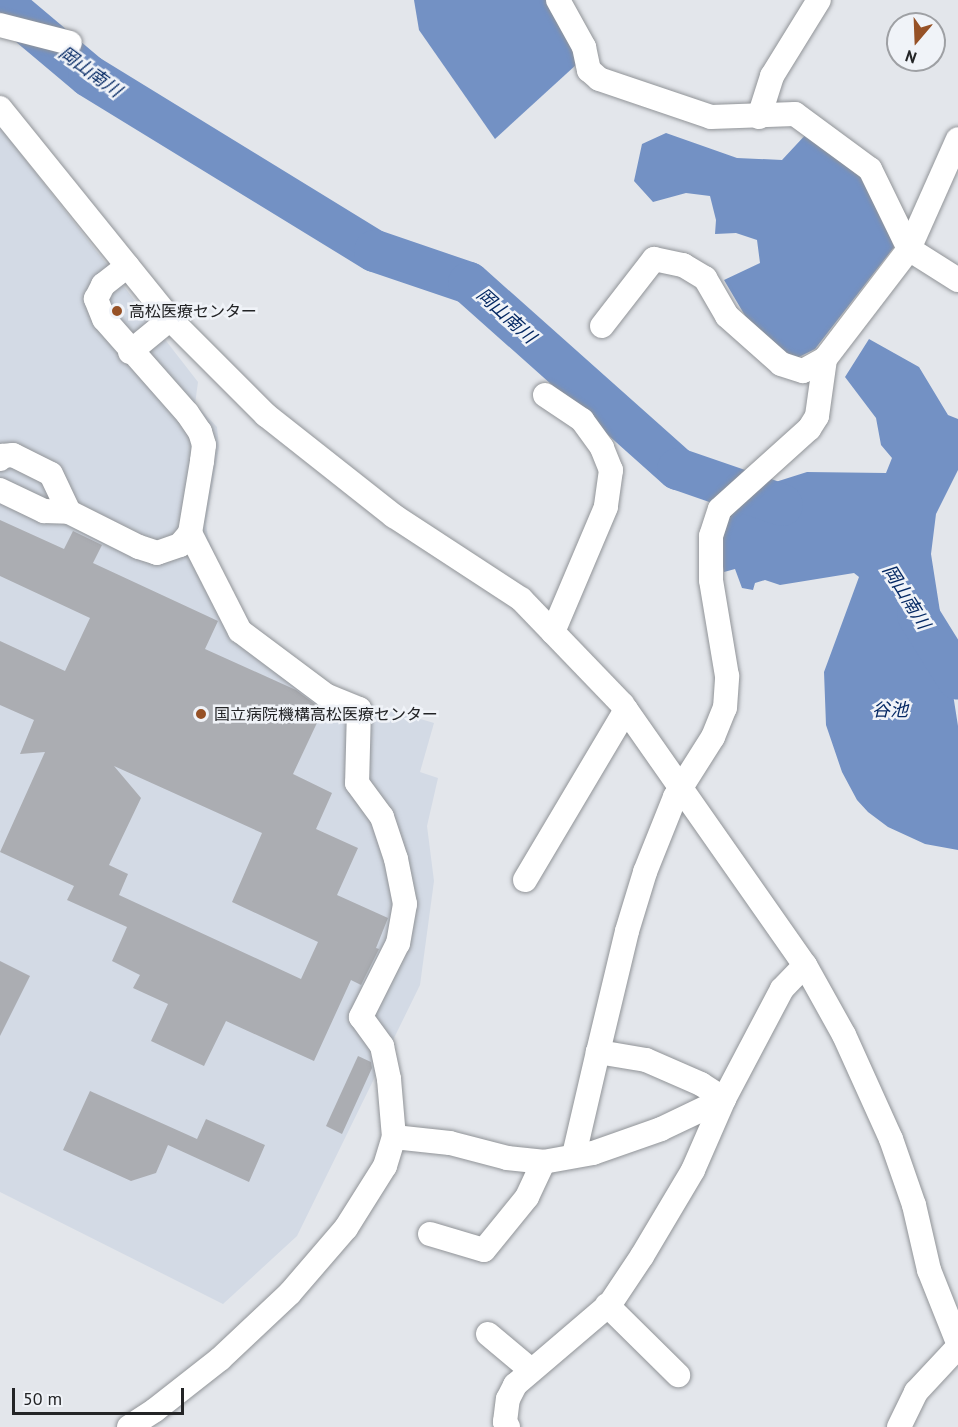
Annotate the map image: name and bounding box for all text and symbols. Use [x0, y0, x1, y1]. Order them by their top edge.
north arrow [886, 12, 946, 72]
water label: 岡山南川 [55, 42, 125, 102]
text: N [903, 46, 919, 68]
water label: 岡山南川 [472, 284, 540, 348]
place label: 高松医療センター [129, 301, 257, 321]
marker: 高松医療センター [110, 304, 124, 318]
water label: 岡山南川 [878, 561, 934, 633]
water label: 谷池 [872, 699, 908, 721]
place label: 国立病院機構高松医療センター [214, 704, 438, 724]
marker: 国立病院機構高松医療センター [192, 705, 210, 723]
scale bar [15, 1376, 188, 1414]
text: 50 m [23, 1387, 62, 1410]

